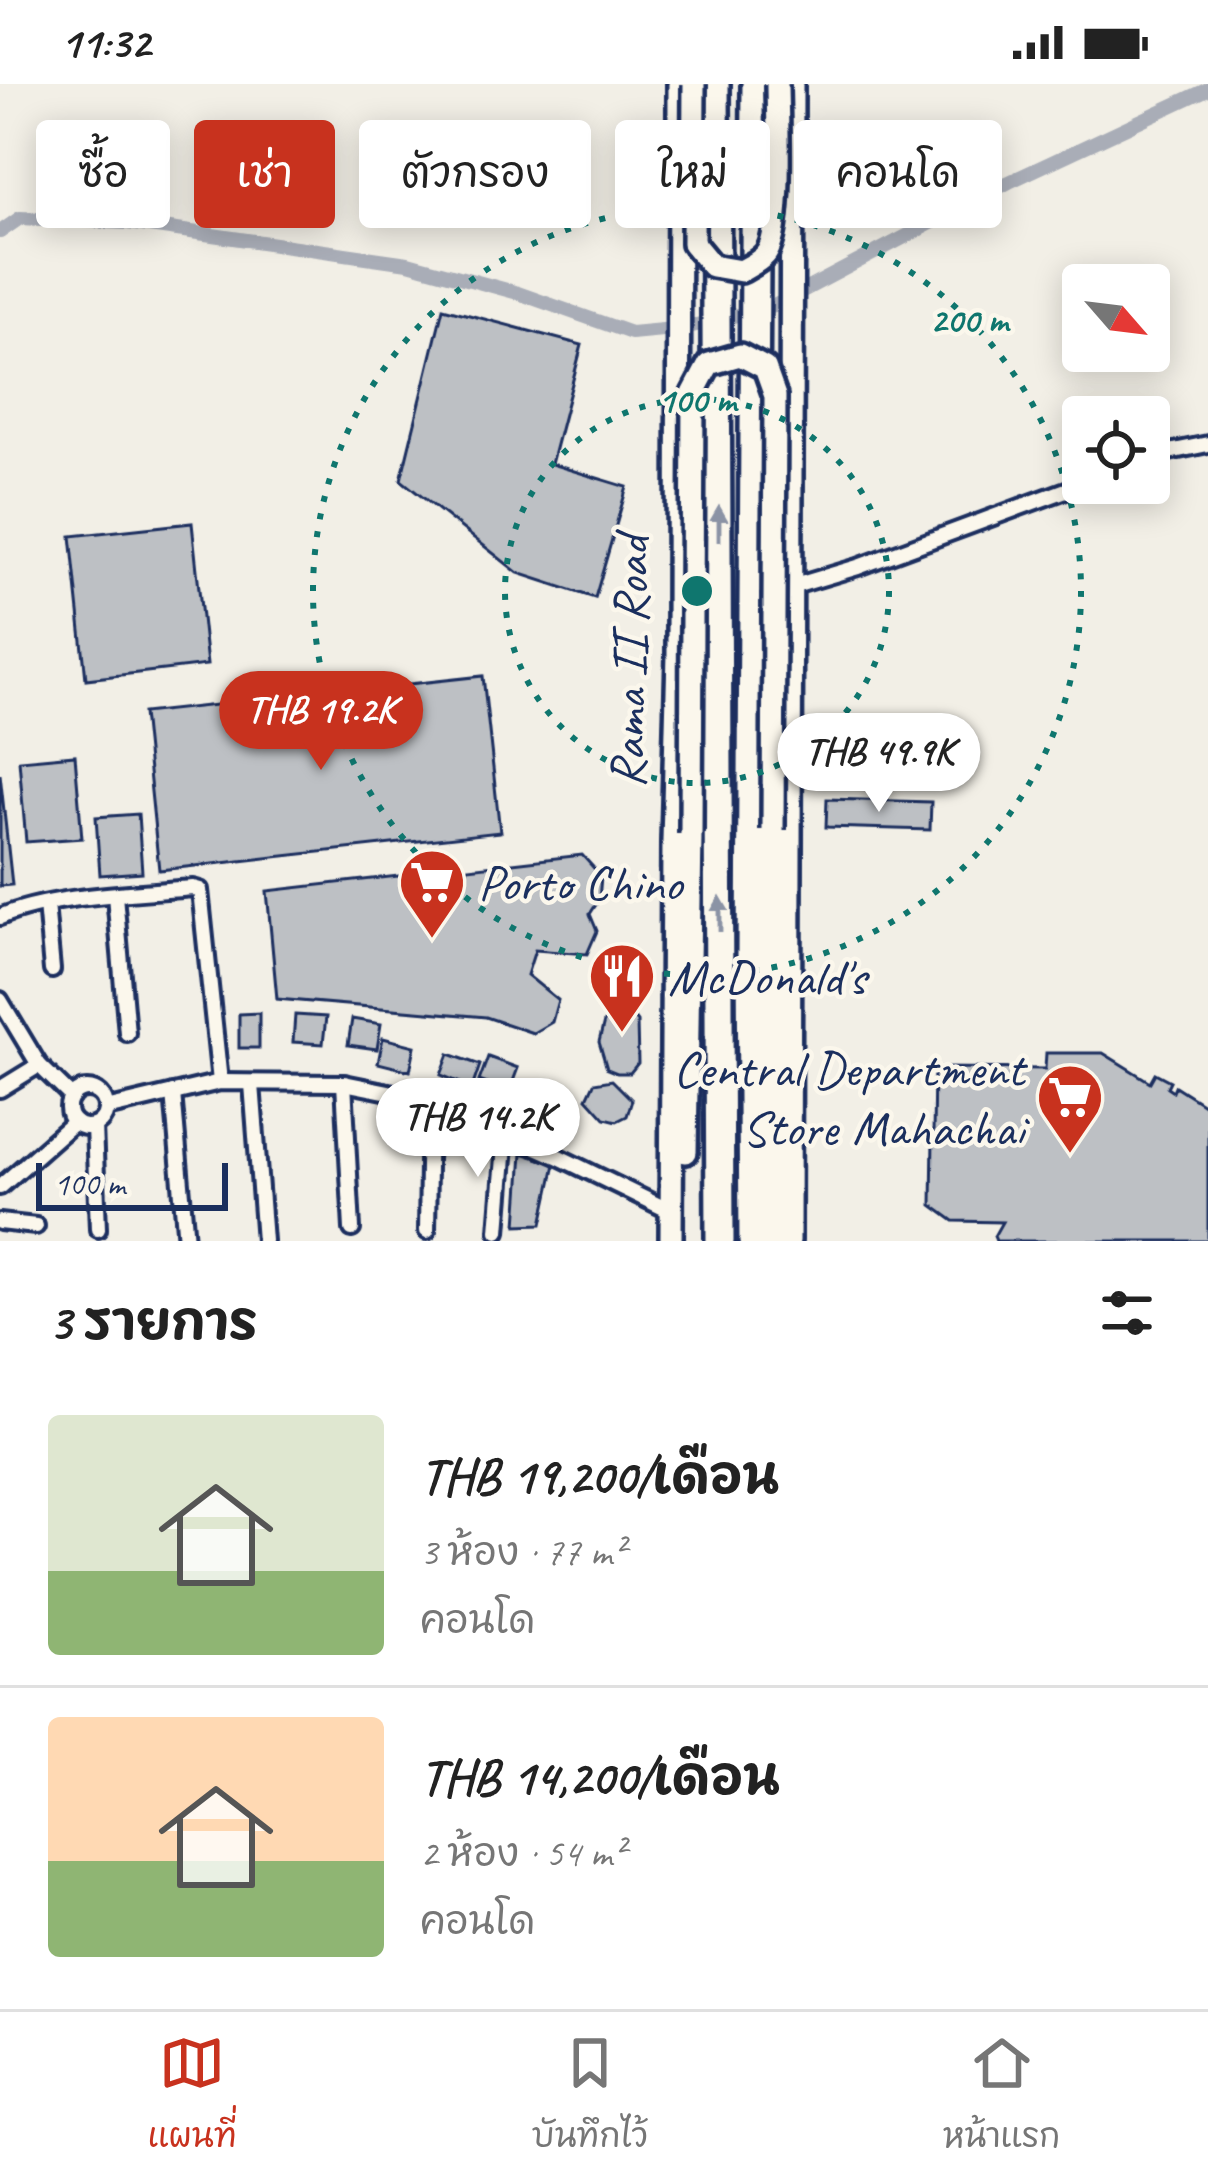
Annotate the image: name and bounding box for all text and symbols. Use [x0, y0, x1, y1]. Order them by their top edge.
text: 11:32 [60, 14, 150, 71]
chip: ซื้อ [36, 120, 170, 228]
chip: เช่า [194, 120, 335, 228]
chip: ตัวกรอง [359, 120, 591, 228]
chip: ใหม่ [615, 120, 770, 228]
chip: คอนโด [794, 120, 1002, 228]
north arrow [1062, 264, 1170, 372]
map controls [1062, 264, 1170, 504]
text: 200 m [930, 297, 1011, 343]
text: 100 m [658, 377, 739, 423]
button: locate [1062, 396, 1170, 504]
one-way arrow [709, 504, 728, 542]
street label: Rama II Road [595, 529, 663, 789]
centre of rings [676, 570, 718, 612]
pin: THB 19.2K [184, 671, 458, 773]
text: THB 19.2K [246, 685, 396, 734]
pin: THB 49.9K [742, 713, 1016, 815]
text: THB 49.9K [804, 727, 954, 776]
supermarket icon: Porto Chino [397, 847, 467, 941]
place label: Porto Chino [478, 851, 685, 915]
one-way arrow [710, 894, 730, 932]
restaurant icon: McDonald's [587, 941, 657, 1035]
place label: McDonald's [668, 945, 870, 1009]
place label: Central Department Store Mahachai [673, 1037, 1030, 1160]
supermarket icon: Central Department Store Mahachai [1035, 1062, 1105, 1156]
pin: THB 14.2K [341, 1078, 615, 1180]
text: THB 14.2K [403, 1092, 553, 1141]
scale bar [36, 1157, 228, 1210]
text: 100 m [54, 1163, 125, 1205]
icon: filters [1094, 1280, 1160, 1346]
text: 3 รายการ [48, 1290, 257, 1354]
text: THB 19,200/เดือน [420, 1444, 779, 1508]
icon: home [144, 1463, 288, 1607]
text: 3 ห้อง · 77 m² [420, 1528, 624, 1577]
text: คอนโด [420, 1596, 535, 1645]
text: THB 14,200/เดือน [420, 1745, 780, 1809]
icon: home [144, 1765, 288, 1909]
text: 2 ห้อง · 54 m² [420, 1829, 624, 1878]
text: คอนโด [420, 1897, 535, 1946]
tab: แผนที่ [148, 2030, 237, 2160]
tab: บันทึกไว้ [532, 2030, 648, 2160]
tab: หน้าแรก [943, 2030, 1060, 2160]

